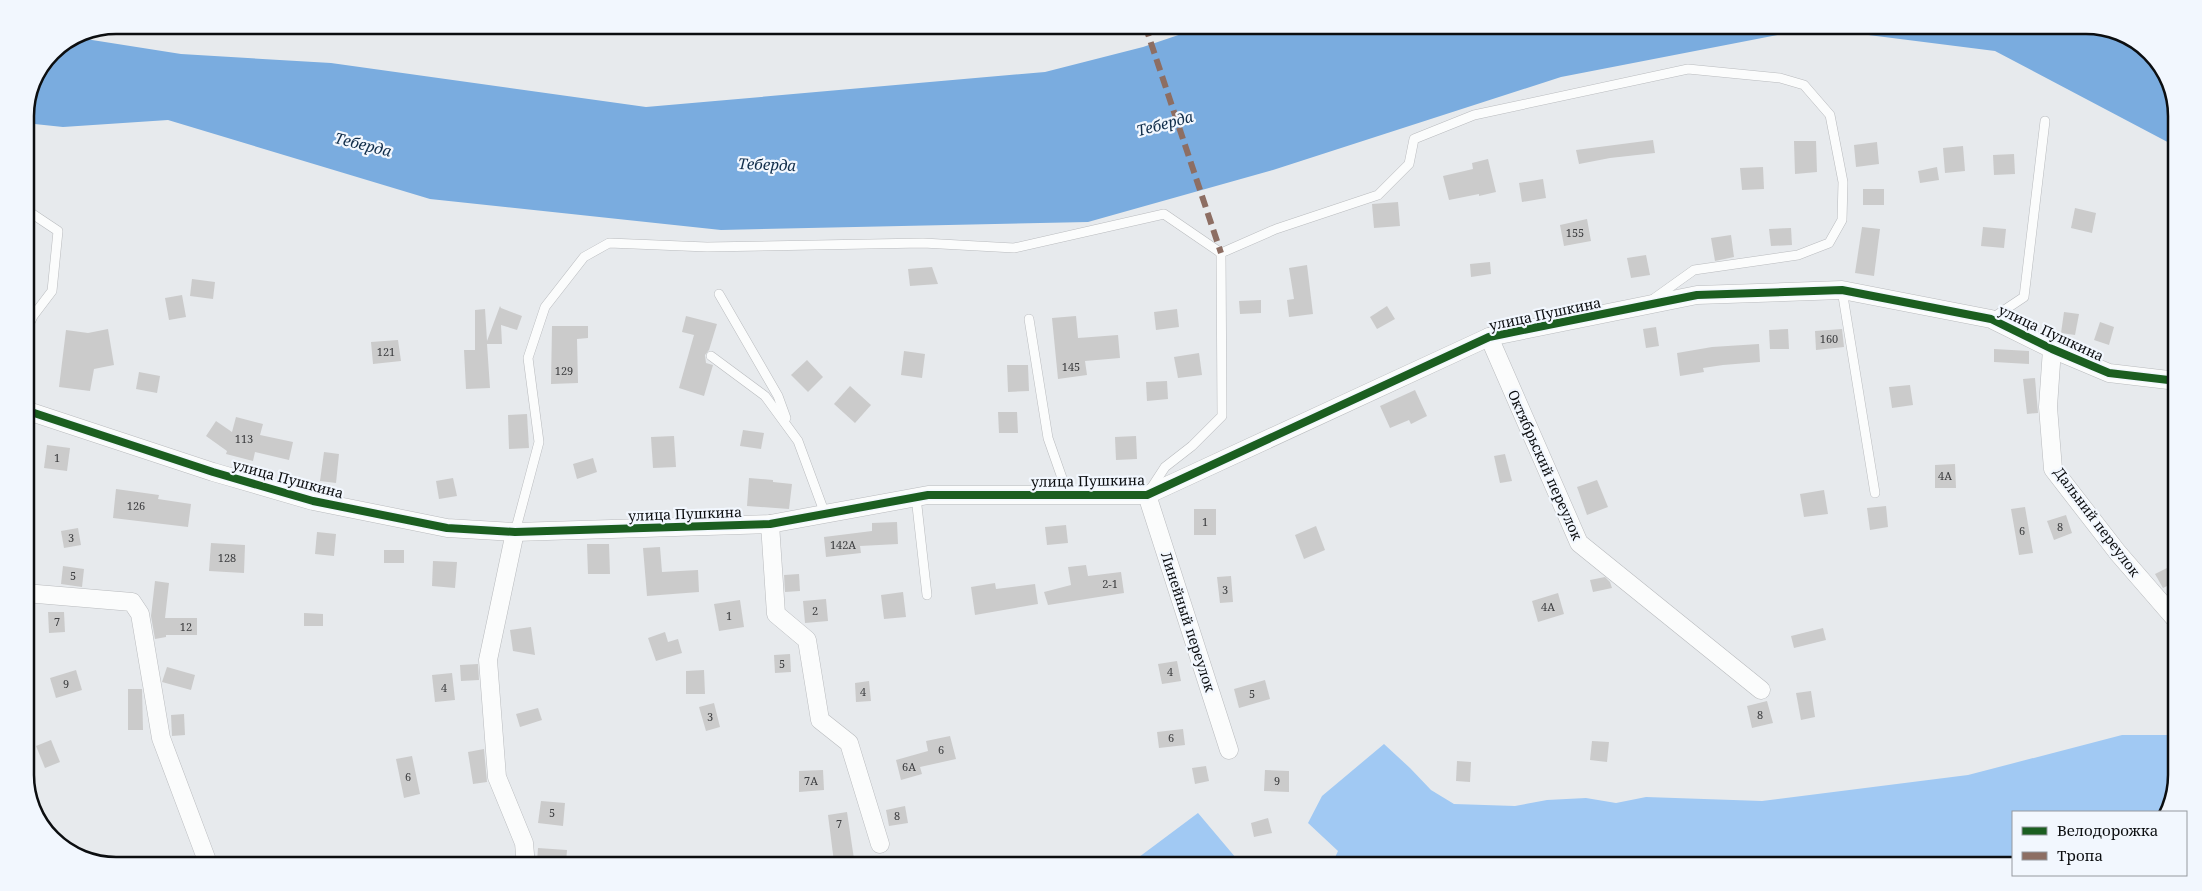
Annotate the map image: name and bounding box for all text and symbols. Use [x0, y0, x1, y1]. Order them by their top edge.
water label: Теберда [1134, 106, 1196, 140]
water label: Теберда [333, 127, 394, 161]
water label: Теберда [738, 153, 797, 175]
house number: 155 [1566, 225, 1584, 240]
street label: улица Пушкина [1487, 292, 1603, 335]
street label: улица Пушкина [1995, 300, 2107, 365]
house number: 160 [1820, 331, 1838, 346]
house number: 121 [377, 344, 395, 359]
house number: 145 [1062, 359, 1080, 374]
house number: 129 [555, 363, 573, 378]
street label: Октябрьский переулок [1504, 387, 1587, 543]
house number: 113 [235, 431, 253, 446]
house number: 1 [54, 450, 60, 465]
street label: улица Пушкина [231, 455, 346, 502]
street label: Дальний переулок [2050, 463, 2145, 581]
house number: 4А [1938, 468, 1952, 483]
street label: улица Пушкина [1031, 470, 1145, 491]
house number: 126 [127, 498, 145, 513]
street label: улица Пушкина [628, 502, 742, 525]
house number: 1 [1202, 514, 1208, 529]
house number: 8 [2057, 519, 2063, 534]
house number: 6 [2019, 523, 2025, 538]
house number: 3 [68, 530, 74, 545]
house number: 142А [830, 537, 856, 552]
street label: Линейный переулок [1157, 549, 1220, 695]
house number: 128 [218, 550, 236, 565]
house number: 5 [70, 568, 76, 583]
house number: 2-1 [1102, 576, 1118, 591]
house number: 3 [1222, 582, 1228, 597]
house number: 4А [1541, 599, 1555, 614]
house number: 2 [812, 603, 818, 618]
house number: 1 [726, 608, 732, 623]
house number: 7 [54, 614, 60, 629]
house number: 12 [180, 619, 192, 634]
house number: 5 [779, 656, 785, 671]
house number: 4 [1167, 664, 1173, 679]
house number: 9 [63, 676, 69, 691]
house number: 4 [441, 680, 447, 695]
house number: 4 [860, 684, 866, 699]
house number: 5 [1249, 686, 1255, 701]
house number: 8 [1757, 707, 1763, 722]
house number: 3 [707, 709, 713, 724]
house number: 6 [1168, 730, 1174, 745]
house number: 6 [938, 742, 944, 757]
house number: 6А [902, 759, 916, 774]
house number: 6 [405, 769, 411, 784]
house number: 7А [804, 773, 818, 788]
house number: 9 [1274, 773, 1280, 788]
house number: 5 [549, 805, 555, 820]
house number: 8 [894, 808, 900, 823]
legend [2012, 811, 2187, 876]
house number: 7 [836, 816, 842, 831]
text: Велодорожка [2057, 820, 2158, 840]
text: Тропа [2057, 845, 2103, 865]

